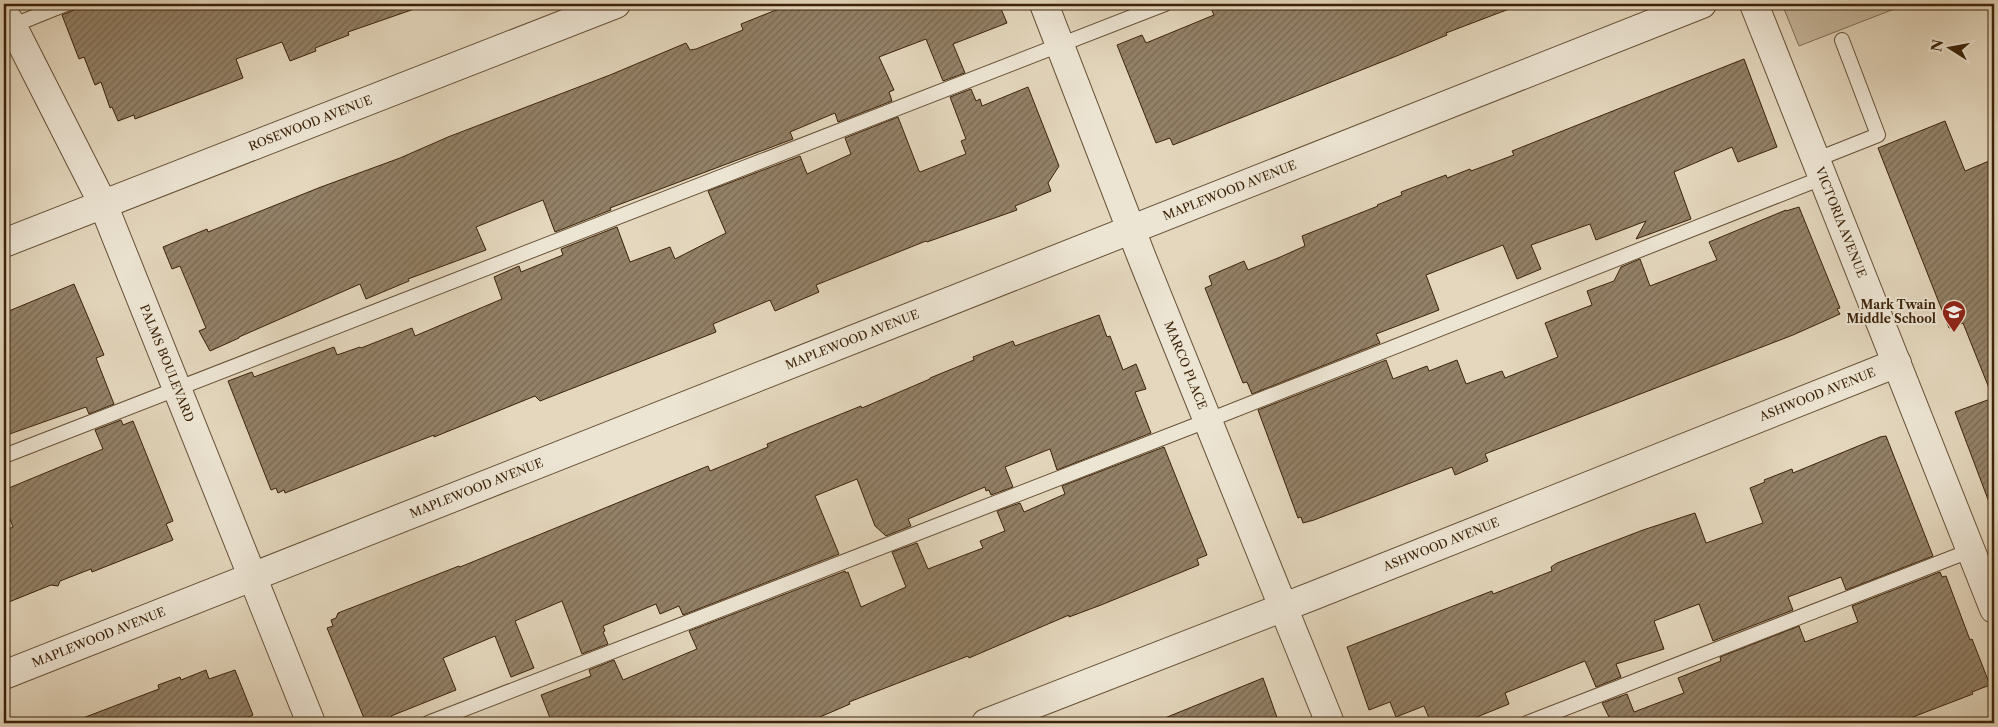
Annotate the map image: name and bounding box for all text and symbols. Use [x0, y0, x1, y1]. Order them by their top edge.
north arrow [1926, 22, 1976, 72]
text: N [1927, 38, 1947, 53]
street label: ROSEWOOD AVENUE [246, 92, 374, 154]
street label: MAPLEWOOD AVENUE [1161, 157, 1299, 223]
street label: VICTORIA AVENUE [1812, 164, 1870, 280]
place label: Mark Twain Middle School [1847, 297, 1937, 326]
school or university icon: Mark Twain Middle School [1941, 299, 1967, 333]
street label: PALMS BOULEVARD [137, 302, 198, 424]
street label: MAPLEWOOD AVENUE [783, 306, 921, 373]
street label: MARCO PLACE [1161, 319, 1210, 411]
street label: ASHWOOD AVENUE [1756, 364, 1878, 424]
street label: MAPLEWOOD AVENUE [407, 455, 545, 521]
street label: ASHWOOD AVENUE [1380, 514, 1501, 574]
street label: MAPLEWOOD AVENUE [30, 604, 168, 670]

